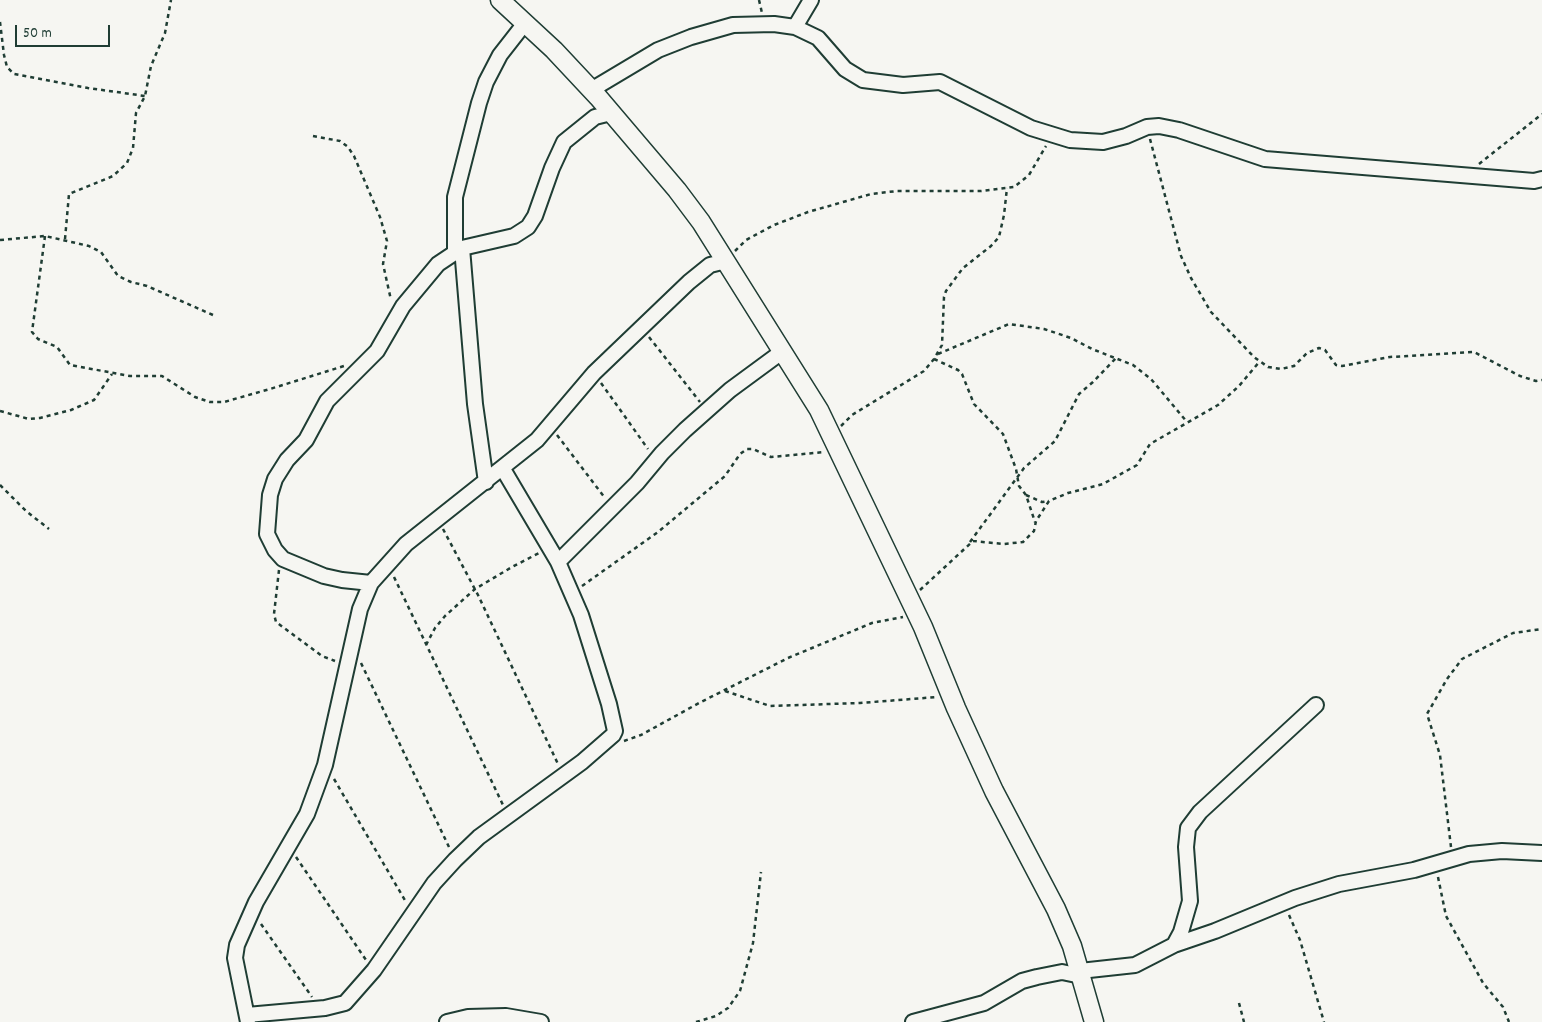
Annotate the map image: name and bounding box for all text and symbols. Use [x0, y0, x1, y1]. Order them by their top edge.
scale bar [18, 15, 112, 47]
text: 50 m [23, 23, 52, 45]

